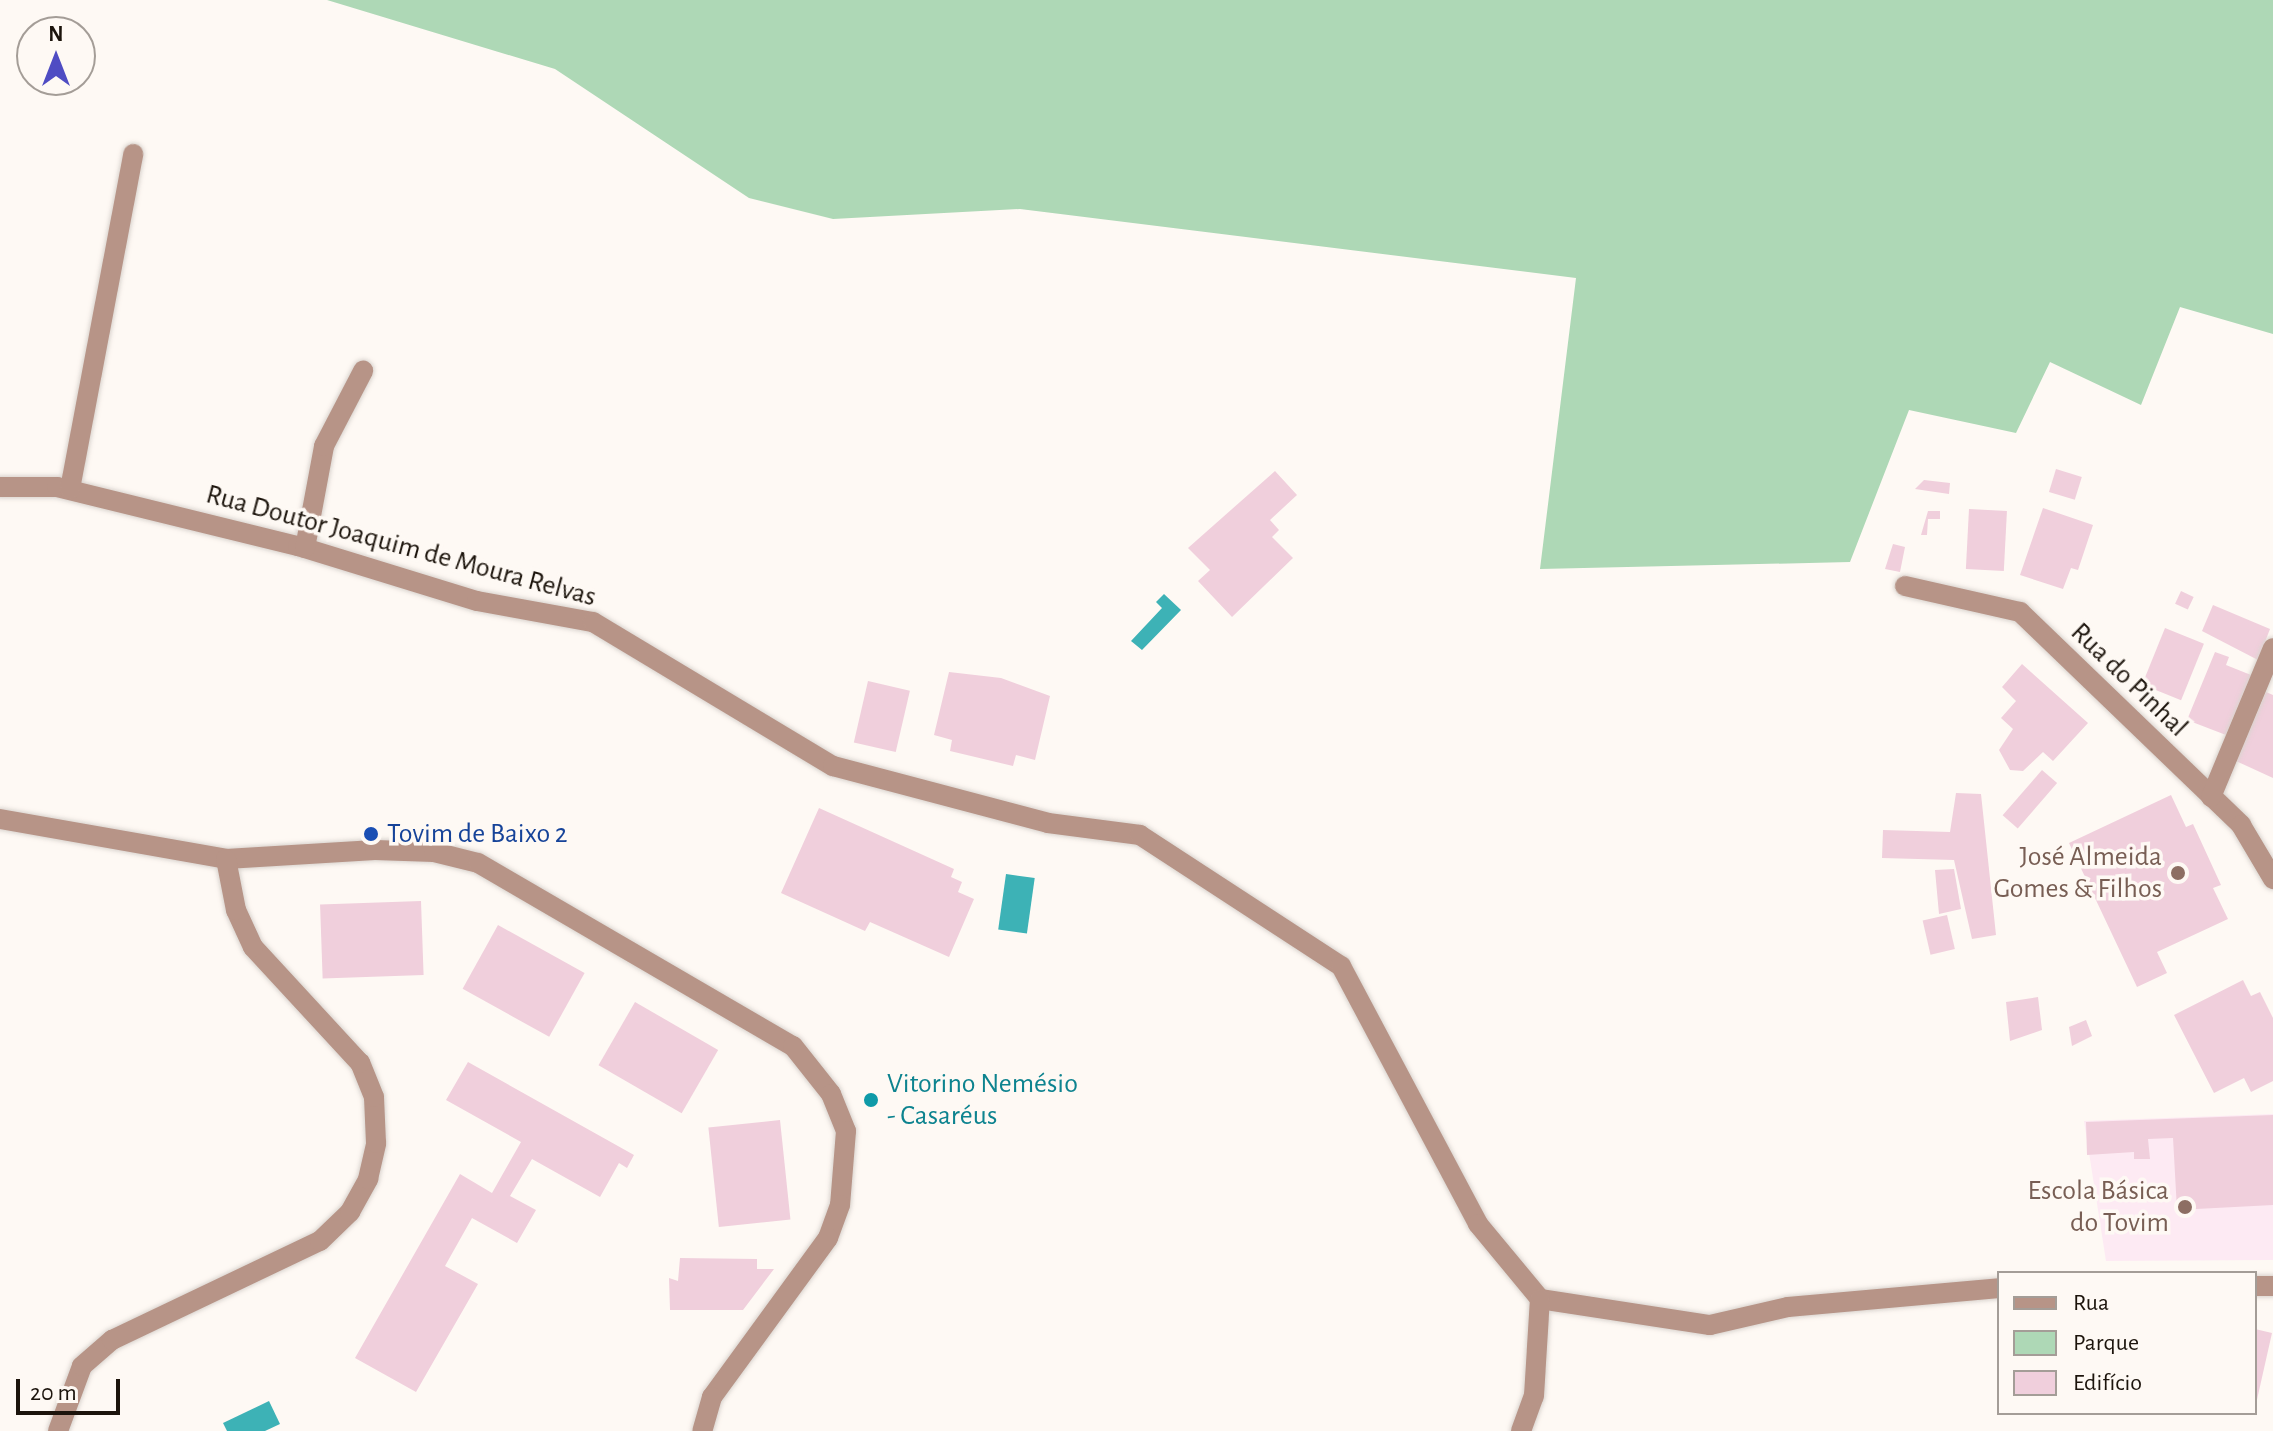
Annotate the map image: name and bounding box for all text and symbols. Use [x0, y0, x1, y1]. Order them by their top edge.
north arrow [16, 16, 96, 96]
text: N [48, 23, 64, 45]
street label: Rua Doutor Joaquim de Moura Relvas [202, 478, 600, 614]
street label: Rua do Pinhal [2063, 616, 2195, 744]
place label: Tovim de Baixo 2 [387, 817, 567, 851]
marker: Tovim de Baixo 2 [362, 825, 380, 843]
place label: José Almeida Gomes & Filhos [1993, 840, 2162, 906]
marker: José Almeida Gomes & Filhos [2169, 864, 2187, 882]
place label: Vitorino Nemésio - Casaréus [887, 1067, 1078, 1133]
marker: Vitorino Nemésio - Casaréus [862, 1091, 880, 1109]
place label: Escola Básica do Tovim [2028, 1174, 2169, 1240]
marker: Escola Básica do Tovim [2176, 1198, 2194, 1216]
legend [1997, 1271, 2257, 1415]
text: Rua [2073, 1291, 2109, 1315]
text: Parque [2073, 1331, 2139, 1355]
scale bar [20, 1363, 124, 1413]
text: Edifício [2073, 1371, 2142, 1395]
text: 20 m [30, 1381, 77, 1405]

